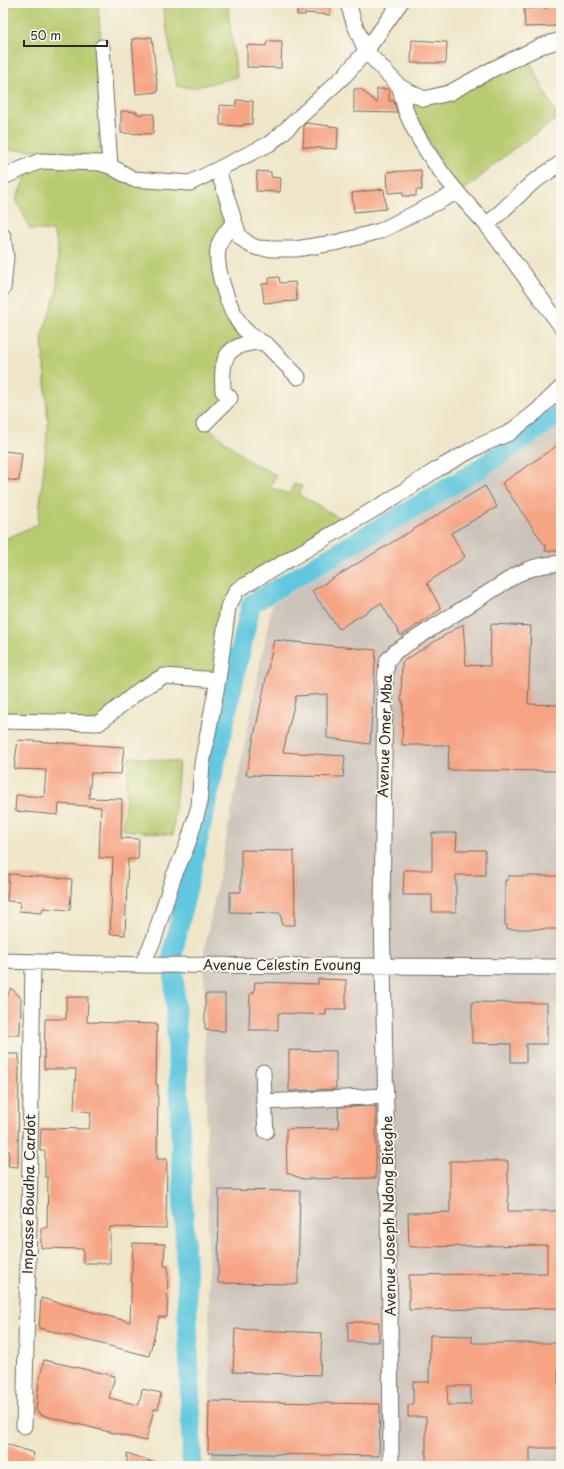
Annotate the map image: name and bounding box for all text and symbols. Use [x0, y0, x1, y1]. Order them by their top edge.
scale bar [24, 22, 107, 48]
text: 50 m [30, 26, 61, 44]
street label: Avenue Omer Mba [372, 674, 397, 798]
street label: Avenue Celestin Evoung [203, 954, 361, 975]
street label: Impasse Boudha Cardot [17, 1114, 40, 1274]
street label: Avenue Joseph Ndong Biteghe [376, 1115, 401, 1317]

